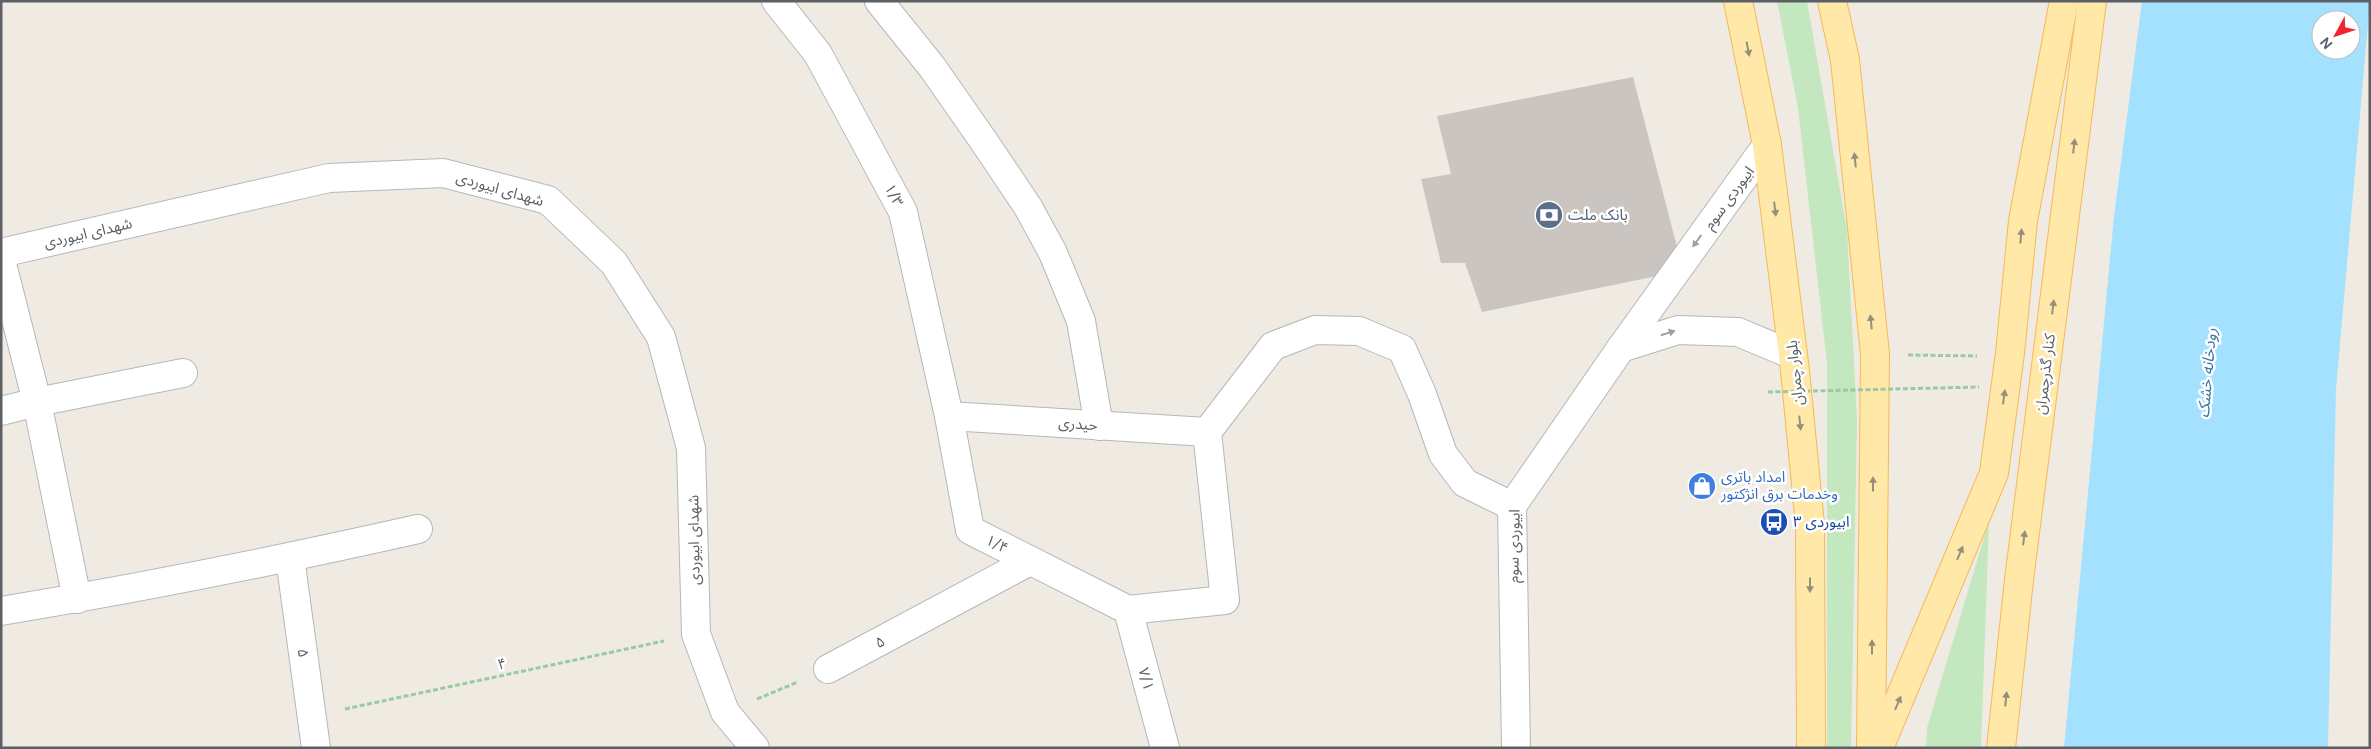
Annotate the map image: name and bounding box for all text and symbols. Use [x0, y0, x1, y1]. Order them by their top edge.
north arrow [2311, 10, 2361, 60]
text: N [2316, 34, 2336, 53]
one-way arrow [1744, 41, 1752, 57]
one-way arrow [2070, 138, 2078, 154]
one-way arrow [1851, 152, 1859, 168]
street label: ابیوردی سوم [1699, 162, 1760, 234]
street label: شهدای ابیوردی [454, 167, 546, 211]
street label: ۱/۳ [880, 180, 908, 210]
bank icon: بانک ملت [1534, 200, 1564, 230]
one-way arrow [1771, 201, 1779, 217]
place label: بانک ملت [1568, 205, 1628, 225]
street label: شهدای ابیوردی [42, 213, 134, 253]
one-way arrow [2017, 228, 2025, 244]
one-way arrow [1692, 234, 1703, 247]
one-way arrow [2050, 299, 2058, 315]
one-way arrow [1867, 313, 1875, 329]
water label: رودخانه خشک [2193, 327, 2221, 419]
one-way arrow [1660, 329, 1675, 336]
street label: کنار گذرچمران [2030, 332, 2060, 416]
street label: بلوار چمران [1782, 339, 1808, 407]
one-way arrow [2000, 389, 2008, 405]
street label: حیدری [1058, 413, 1098, 435]
one-way arrow [1796, 415, 1804, 431]
place label: امداد باتری وخدمات برق انژکتور [1720, 467, 1838, 504]
shop icon: امداد باتری وخدمات برق انژکتور [1687, 471, 1717, 501]
one-way arrow [1869, 476, 1877, 492]
street label: شهدای ابیوردی [683, 494, 705, 585]
bus stop icon: ابیوردی ۳ [1759, 507, 1789, 537]
street label: ابیوردی سوم [1503, 509, 1526, 583]
place label: ابیوردی ۳ [1793, 512, 1849, 532]
street label: ۱/۴ [982, 530, 1012, 558]
one-way arrow [2021, 530, 2029, 546]
one-way arrow [1957, 546, 1965, 560]
one-way arrow [1806, 577, 1814, 593]
street label: ۵ [872, 631, 888, 653]
one-way arrow [1868, 638, 1876, 654]
street label: ۵ [292, 647, 314, 659]
street label: ۴ [496, 653, 508, 675]
street label: ۷/۱ [1133, 665, 1159, 693]
one-way arrow [2002, 691, 2010, 707]
one-way arrow [1894, 695, 1902, 710]

